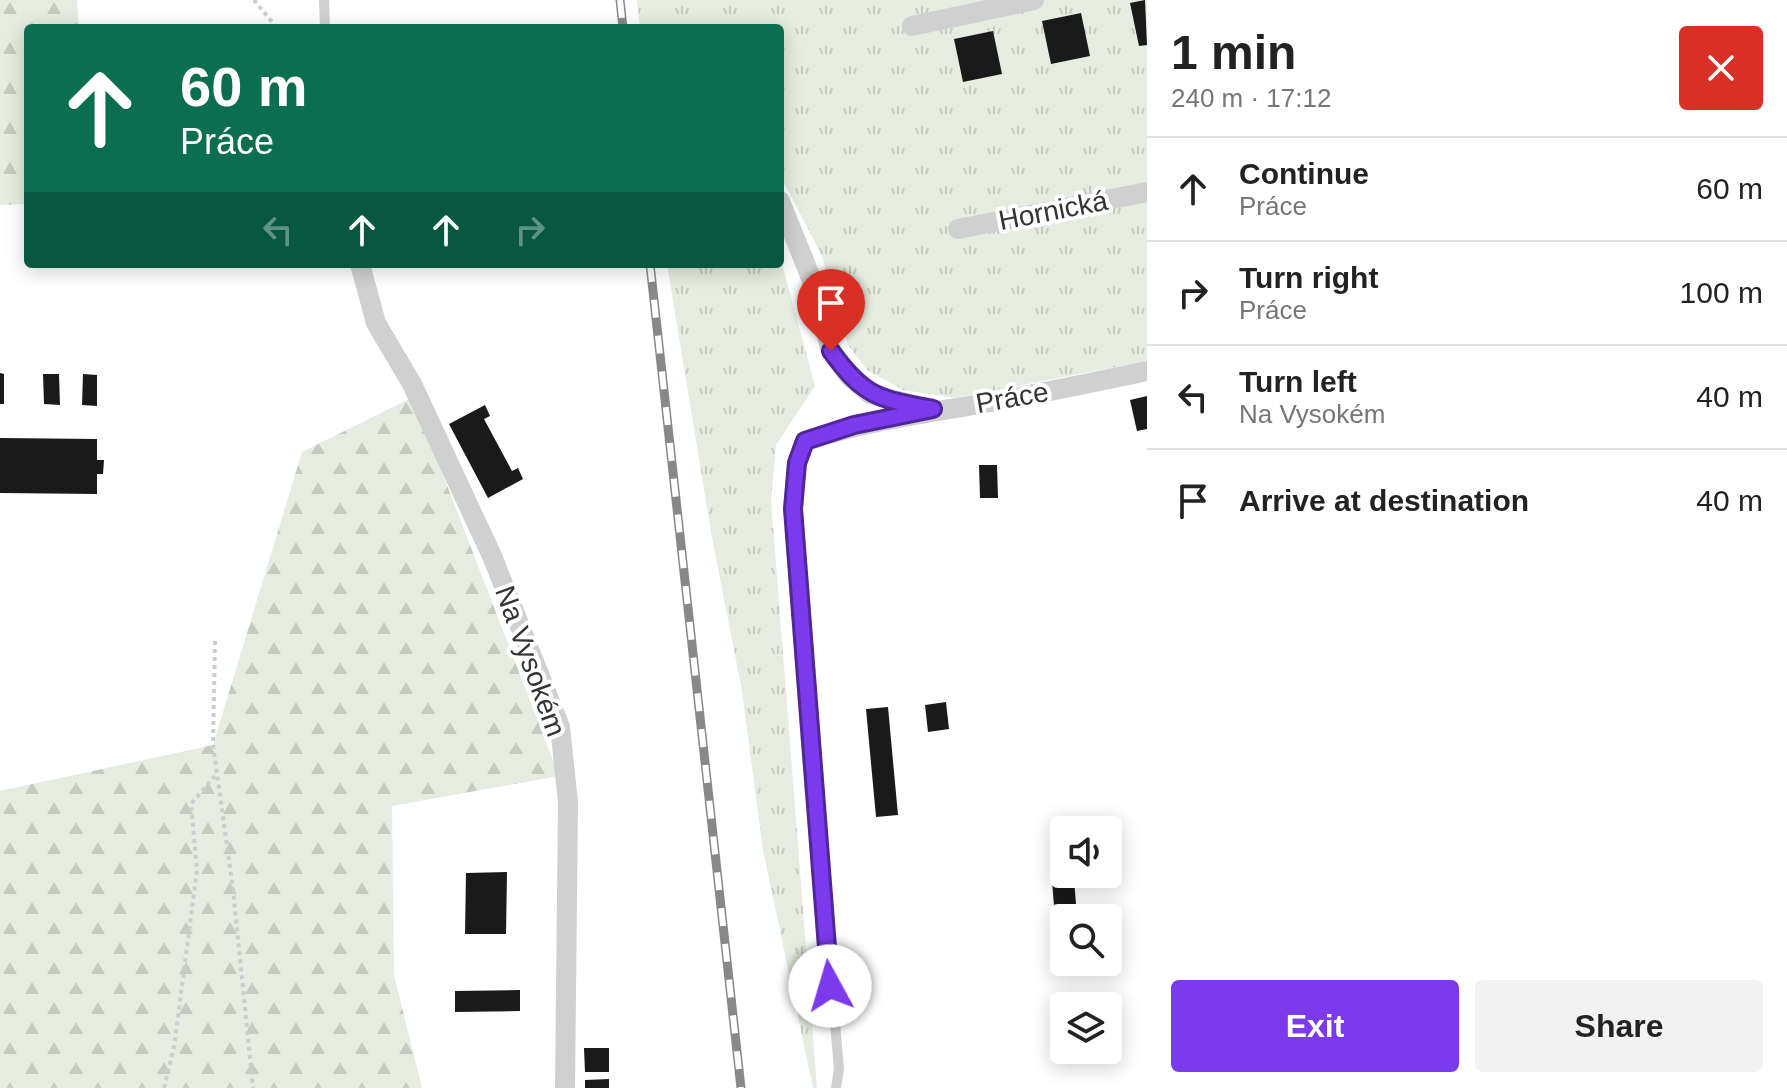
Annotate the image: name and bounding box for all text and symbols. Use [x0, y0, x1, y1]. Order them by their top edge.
text: 1 min [1171, 26, 1296, 79]
button: close [1679, 26, 1763, 110]
text: 60 m [180, 55, 308, 118]
icon: ahead [48, 56, 152, 160]
text: 240 m · 17:12 [1171, 83, 1331, 113]
text: Práce [180, 121, 274, 162]
text: Continue [1239, 157, 1369, 190]
icon: ahead [1171, 167, 1215, 211]
text: 60 m [1696, 172, 1763, 205]
street label: Hornická [996, 185, 1111, 236]
text: Práce [1239, 191, 1307, 221]
icon: left [256, 208, 300, 252]
icon: ahead [340, 208, 384, 252]
icon: ahead [424, 208, 468, 252]
icon: right [508, 208, 552, 252]
text: Turn right [1239, 261, 1378, 294]
pin [797, 269, 865, 351]
icon: right [1171, 271, 1215, 315]
text: 100 m [1680, 276, 1763, 309]
icon: arrive [809, 281, 853, 325]
text: Práce [1239, 295, 1307, 325]
text: Turn left [1239, 365, 1357, 398]
icon: left [1171, 375, 1215, 419]
street label: Práce [973, 376, 1051, 419]
text: 40 m [1696, 380, 1763, 413]
text: Na Vysokém [1239, 399, 1385, 429]
icon: arrive [1171, 479, 1215, 523]
text: Arrive at destination [1239, 484, 1529, 517]
text: 40 m [1696, 484, 1763, 517]
street label: Na Vysokém [489, 582, 572, 741]
map controls [1050, 816, 1122, 1064]
button: sound [1050, 816, 1122, 888]
button: search [1050, 904, 1122, 976]
position arrow [788, 944, 872, 1028]
button: Exit [1171, 980, 1459, 1072]
button: Share [1475, 980, 1763, 1072]
button: layers [1050, 992, 1122, 1064]

